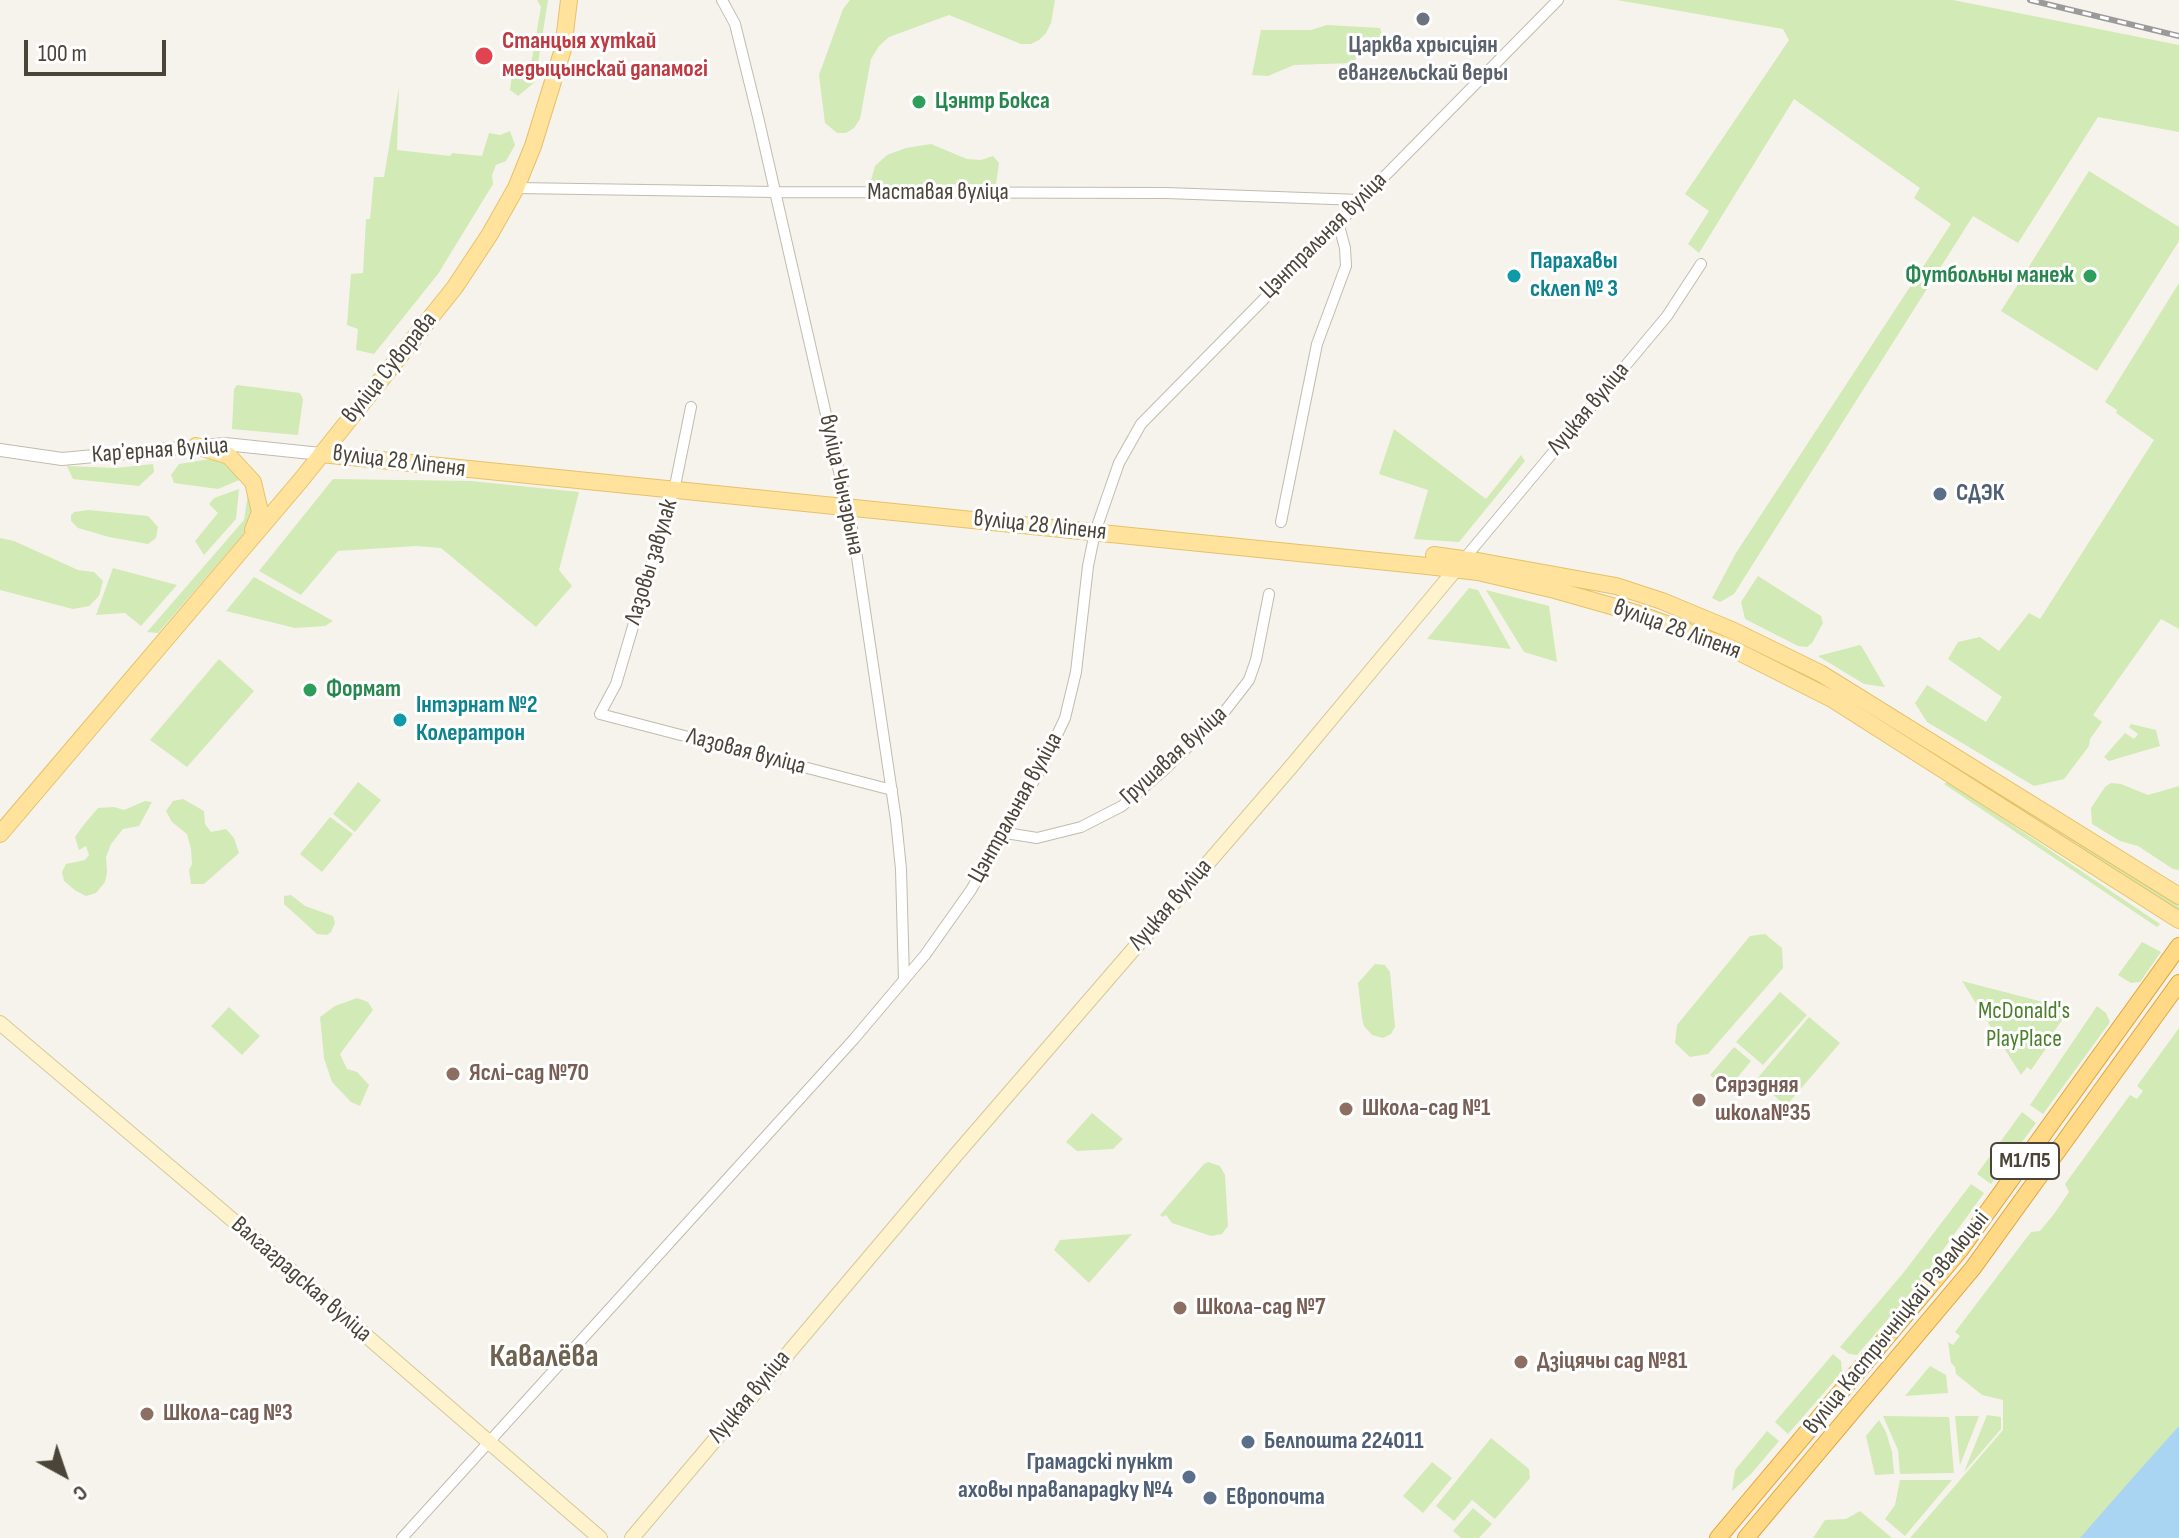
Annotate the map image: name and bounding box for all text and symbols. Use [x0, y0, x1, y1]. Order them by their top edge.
marker: Царква хрысціян евангельскай веры [1414, 10, 1432, 28]
scale bar [28, 24, 170, 74]
place label: Станцыя хуткай медыцынскай дапамогі [502, 28, 708, 84]
place label: Царква хрысціян евангельскай веры [1338, 32, 1508, 88]
text: 100 m [38, 39, 87, 68]
marker: Станцыя хуткай медыцынскай дапамогі [473, 45, 495, 67]
place label: Цэнтр Бокса [935, 88, 1050, 116]
marker: Цэнтр Бокса [910, 93, 928, 111]
street label: Цэнтральная вуліца [1255, 167, 1393, 305]
street label: Маставая вуліца [867, 179, 1009, 207]
place label: Парахавы склеп № 3 [1530, 248, 1618, 304]
place label: Футбольны манеж [1905, 262, 2074, 290]
marker: Парахавы склеп № 3 [1505, 267, 1523, 285]
marker: Футбольны манеж [2081, 267, 2099, 285]
street label: вуліца Суворава [337, 307, 443, 429]
street label: Луцкая вуліца [1542, 357, 1636, 461]
street label: вуліца Чычэрына [812, 412, 870, 558]
street label: Карʼерная вуліца [91, 432, 229, 470]
street label: вуліца 28 Ліпеня [331, 440, 467, 484]
place label: СДЭК [1956, 480, 2004, 508]
marker: СДЭК [1931, 485, 1949, 503]
street label: Лазовы завулак [619, 496, 685, 628]
street label: вуліца 28 Ліпеня [972, 505, 1108, 547]
street label: вуліца 28 Ліпеня [1609, 594, 1745, 666]
place label: Формат [326, 676, 401, 704]
marker: Формат [301, 681, 319, 699]
place label: Інтэрнат №2 Колератрон [416, 692, 538, 748]
street label: Грушавая вуліца [1114, 700, 1234, 812]
marker: Інтэрнат №2 Колератрон [391, 711, 409, 729]
street label: Лазовая вуліца [683, 722, 809, 782]
street label: Цэнтральная вуліца [963, 728, 1069, 888]
street label: Луцкая вуліца [1123, 853, 1219, 957]
park label: McDonald's PlayPlace [1978, 998, 2070, 1054]
place label: Яслі-сад №70 [469, 1060, 589, 1088]
marker: Яслі-сад №70 [444, 1065, 462, 1083]
place label: Сярэдняя школа№35 [1715, 1072, 1811, 1128]
marker: Сярэдняя школа№35 [1690, 1091, 1708, 1109]
place label: Школа-сад №1 [1362, 1095, 1490, 1123]
marker: Школа-сад №1 [1337, 1100, 1355, 1118]
road number: М1/П5 [1991, 1143, 2059, 1179]
street label: вуліца Кастрычніцкай Рэвалюцыі [1798, 1205, 1996, 1441]
street label: Валгаградская вуліца [225, 1211, 377, 1349]
place label: Школа-сад №7 [1196, 1294, 1326, 1322]
marker: Школа-сад №7 [1171, 1299, 1189, 1317]
district label: Кавалёва [490, 1339, 598, 1377]
street label: Луцкая вуліца [703, 1345, 797, 1449]
place label: Дзіцячы сад №81 [1537, 1348, 1687, 1376]
marker: Дзіцячы сад №81 [1512, 1353, 1530, 1371]
place label: Школа-сад №3 [163, 1400, 293, 1428]
marker: Школа-сад №3 [138, 1405, 156, 1423]
place label: Белпошта 224011 [1264, 1428, 1424, 1456]
marker: Белпошта 224011 [1239, 1433, 1257, 1451]
north arrow [24, 1434, 104, 1514]
place label: Грамадскі пункт аховы правапарадку №4 [958, 1449, 1173, 1505]
marker: Грамадскі пункт аховы правапарадку №4 [1180, 1468, 1198, 1486]
text: С [67, 1479, 93, 1507]
place label: Европочта [1226, 1484, 1325, 1512]
marker: Европочта [1201, 1489, 1219, 1507]

